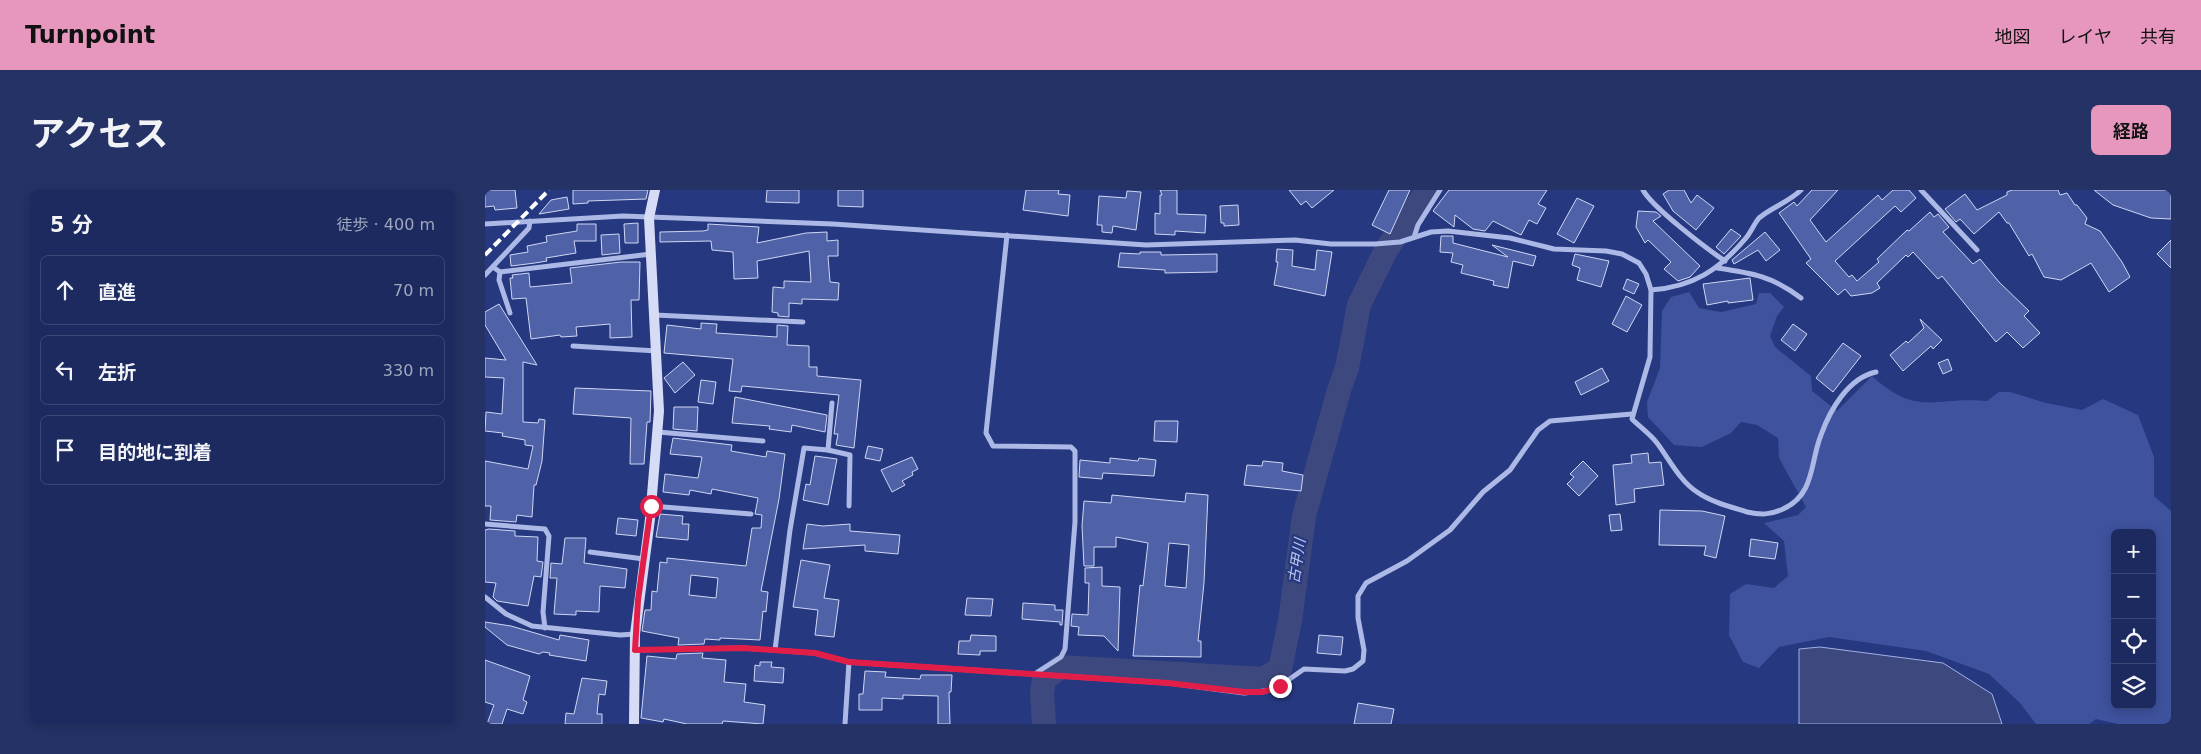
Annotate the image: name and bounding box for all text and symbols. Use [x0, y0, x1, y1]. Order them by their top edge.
text: Turnpoint [25, 21, 155, 49]
text: 地図 [1995, 26, 2031, 47]
text: レイヤ [2059, 26, 2112, 47]
text: 共有 [2140, 26, 2176, 47]
button: 経路 [2091, 105, 2171, 155]
text: アクセス [30, 114, 168, 154]
text: 5 分 [50, 213, 93, 237]
text: 徒歩 · 400 m [337, 215, 435, 234]
icon: ahead [51, 276, 79, 304]
text: 直進 [98, 281, 136, 303]
text: 70 m [393, 281, 434, 300]
icon: left [51, 356, 79, 384]
text: 左折 [98, 361, 136, 383]
text: 330 m [383, 361, 434, 380]
icon: arrive [51, 436, 79, 464]
text: 目的地に到着 [98, 441, 212, 463]
route start [640, 495, 663, 518]
map controls [2111, 529, 2156, 709]
button: + [2111, 529, 2156, 574]
water label: 古甲川 [1285, 535, 1310, 585]
button: − [2111, 574, 2156, 619]
button: locate [2111, 619, 2156, 664]
button: layers [2111, 664, 2156, 709]
route end [1269, 675, 1292, 698]

